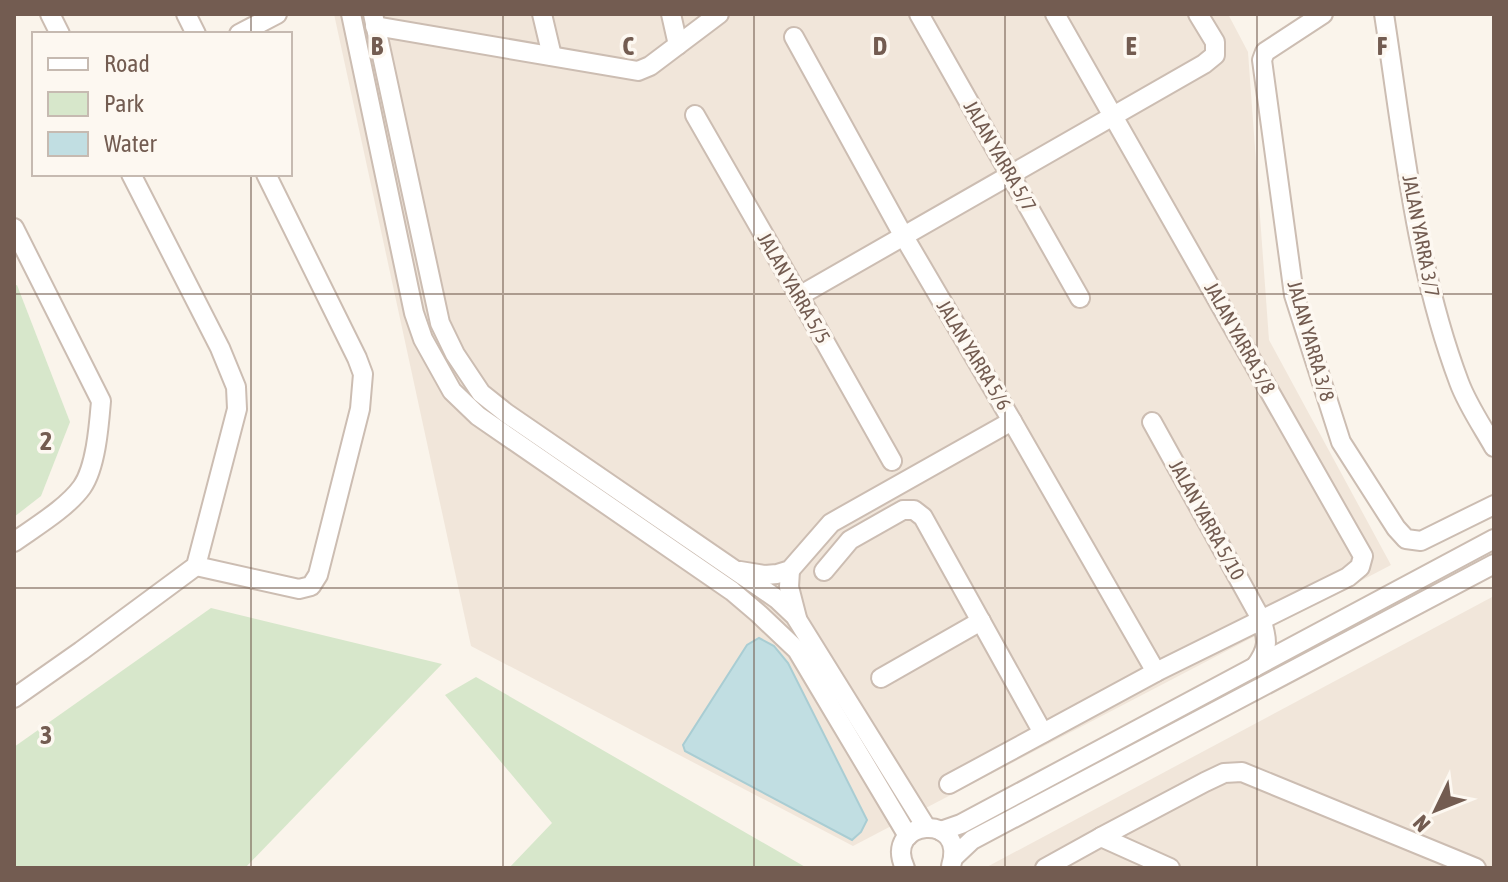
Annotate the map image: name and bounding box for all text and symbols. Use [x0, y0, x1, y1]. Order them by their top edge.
text: B [371, 31, 384, 61]
text: C [622, 31, 634, 61]
text: D [873, 31, 887, 61]
text: E [1125, 31, 1137, 61]
text: F [1377, 31, 1388, 61]
legend [32, 32, 292, 176]
text: Road [104, 50, 150, 77]
text: Park [104, 90, 145, 117]
street label: JALAN YARRA 5/7 [959, 96, 1041, 215]
text: Water [104, 130, 157, 157]
street label: JALAN YARRA 3/7 [1398, 173, 1445, 299]
street label: JALAN YARRA 5/5 [753, 228, 835, 347]
street label: JALAN YARRA 5/8 [1200, 278, 1281, 398]
street label: JALAN YARRA 3/8 [1283, 278, 1340, 404]
street label: JALAN YARRA 5/6 [933, 296, 1016, 414]
text: 2 [40, 426, 52, 456]
street label: JALAN YARRA 5/10 [1165, 456, 1250, 584]
text: 3 [40, 720, 52, 750]
north arrow [1396, 770, 1476, 850]
text: N [1407, 810, 1435, 837]

